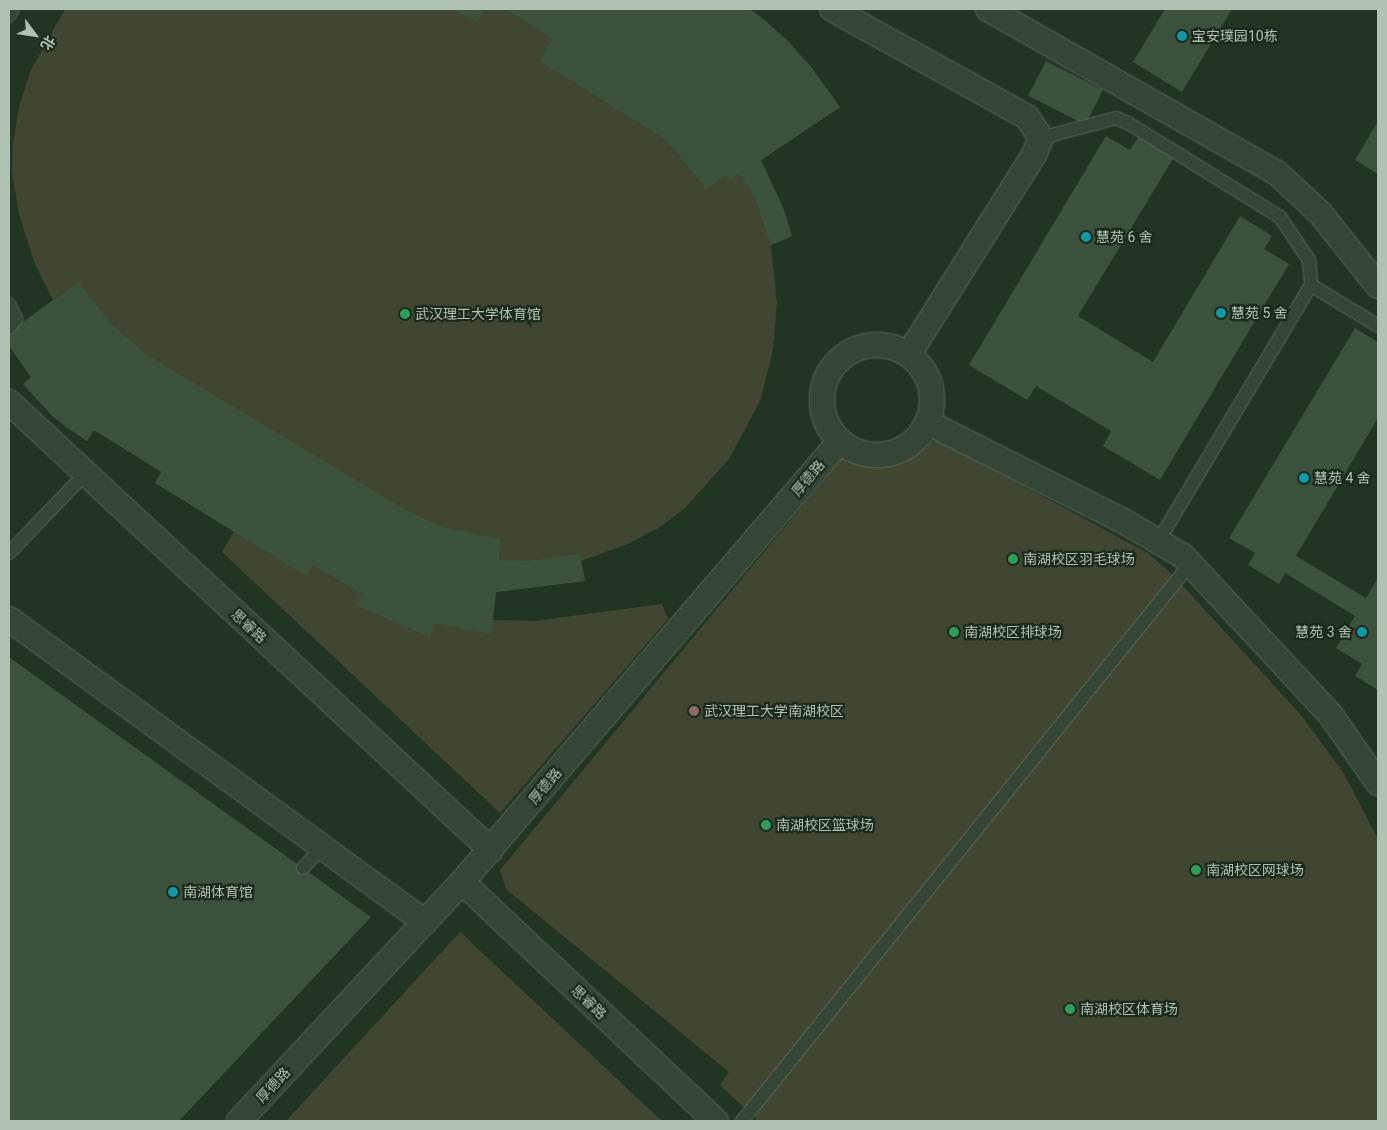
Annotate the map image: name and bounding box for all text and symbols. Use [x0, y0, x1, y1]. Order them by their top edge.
north arrow [10, 10, 60, 60]
place label: 宝安璞园10栋 [1192, 28, 1278, 44]
marker: 宝安璞园10栋 [1176, 30, 1188, 42]
text: 北 [37, 33, 58, 53]
place label: 慧苑 6 舍 [1096, 229, 1153, 245]
marker: 慧苑 6 舍 [1080, 231, 1092, 243]
place label: 慧苑 5 舍 [1231, 305, 1288, 321]
place label: 武汉理工大学体育馆 [415, 306, 541, 322]
marker: 慧苑 5 舍 [1215, 307, 1227, 319]
marker: 武汉理工大学体育馆 [399, 308, 411, 320]
street label: 厚德路 [788, 457, 828, 499]
place label: 慧苑 4 舍 [1314, 470, 1371, 486]
marker: 慧苑 4 舍 [1298, 472, 1310, 484]
place label: 南湖校区羽毛球场 [1023, 551, 1135, 567]
marker: 南湖校区羽毛球场 [1007, 553, 1019, 565]
street label: 思睿路 [228, 606, 270, 646]
place label: 南湖校区排球场 [964, 624, 1062, 640]
place label: 慧苑 3 舍 [1295, 624, 1352, 640]
marker: 南湖校区排球场 [948, 626, 960, 638]
marker: 慧苑 3 舍 [1356, 626, 1368, 638]
place label: 武汉理工大学南湖校区 [704, 703, 844, 719]
marker: 武汉理工大学南湖校区 [688, 705, 700, 717]
street label: 厚德路 [525, 765, 565, 807]
place label: 南湖校区篮球场 [776, 817, 874, 833]
marker: 南湖校区篮球场 [760, 819, 772, 831]
place label: 南湖校区网球场 [1206, 862, 1304, 878]
marker: 南湖校区网球场 [1190, 864, 1202, 876]
place label: 南湖体育馆 [183, 884, 253, 900]
marker: 南湖体育馆 [167, 886, 179, 898]
street label: 思睿路 [568, 982, 610, 1022]
place label: 南湖校区体育场 [1080, 1001, 1178, 1017]
marker: 南湖校区体育场 [1064, 1003, 1076, 1015]
street label: 厚德路 [253, 1064, 293, 1106]

